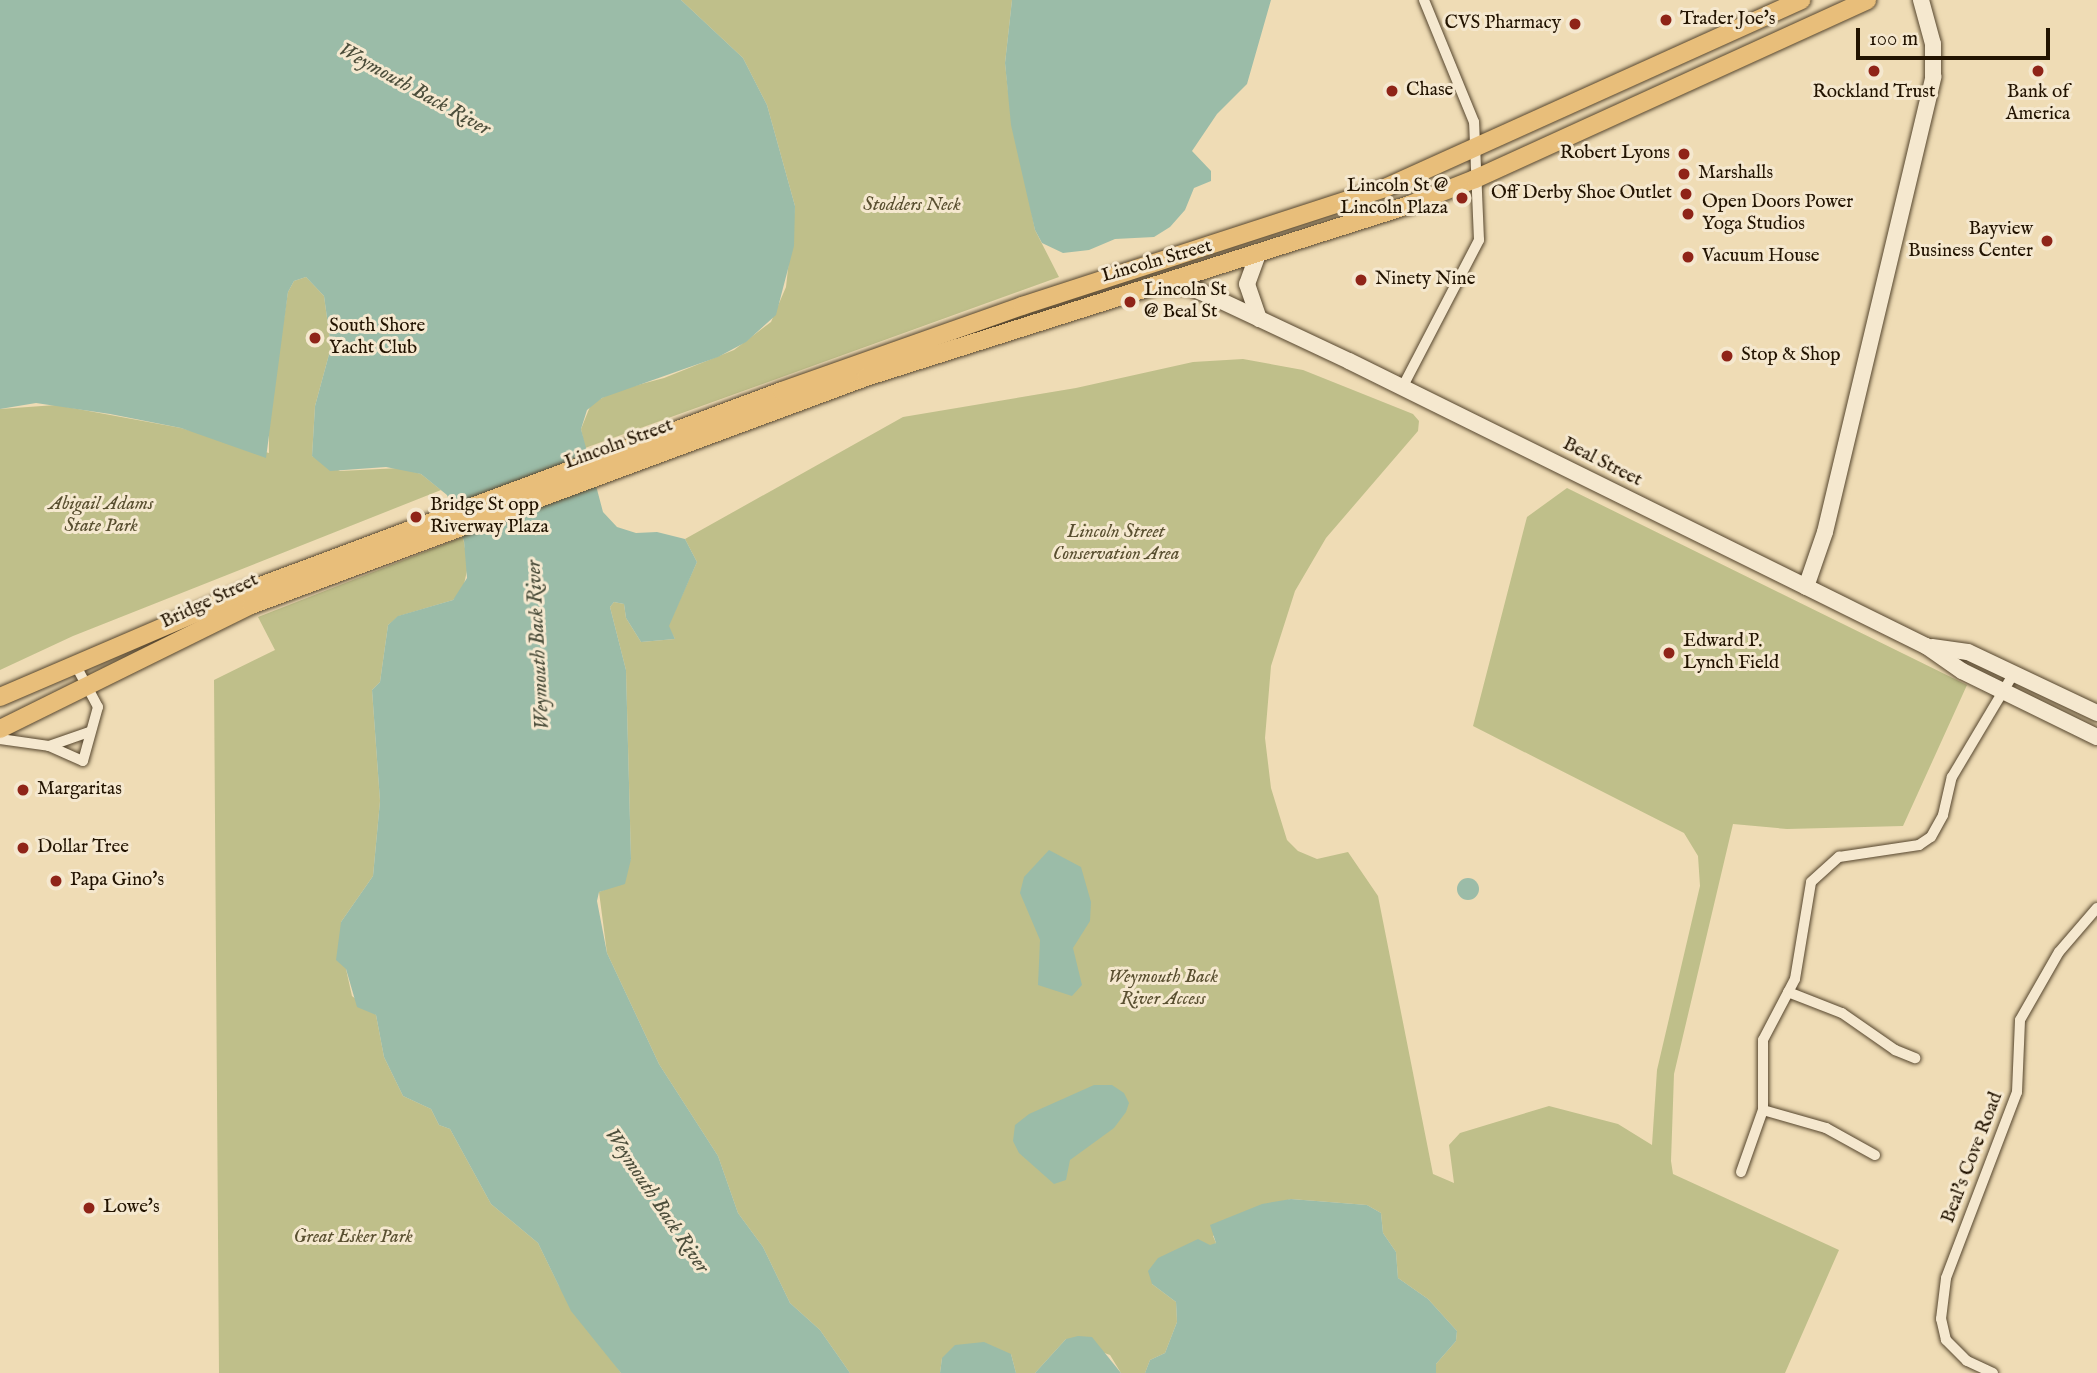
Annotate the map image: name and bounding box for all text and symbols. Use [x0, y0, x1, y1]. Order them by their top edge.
place label: Trader Joe's [1680, 9, 1776, 31]
marker: Trader Joe's [1658, 12, 1674, 28]
place label: CVS Pharmacy [1444, 13, 1561, 35]
scale bar [1859, 14, 2053, 58]
marker: CVS Pharmacy [1567, 16, 1583, 32]
text: 100 m [1869, 26, 1918, 53]
water label: Weymouth Back River [334, 38, 494, 142]
marker: Rockland Trust [1866, 63, 1882, 79]
marker: Bank of America [2030, 63, 2046, 79]
place label: Chase [1406, 80, 1453, 102]
place label: Rockland Trust [1812, 82, 1936, 104]
place label: Bank of America [2006, 82, 2070, 126]
marker: Chase [1384, 83, 1400, 99]
place label: Robert Lyons [1560, 143, 1670, 165]
marker: Robert Lyons [1676, 146, 1692, 162]
place label: Marshalls [1698, 163, 1773, 185]
marker: Marshalls [1676, 166, 1692, 182]
place label: Lincoln St @ Lincoln Plaza [1340, 176, 1448, 220]
place label: Off Derby Shoe Outlet [1491, 183, 1672, 205]
marker: Off Derby Shoe Outlet [1678, 186, 1694, 202]
marker: Lincoln St @ Lincoln Plaza [1454, 190, 1470, 206]
place label: Open Doors Power Yoga Studios [1702, 192, 1853, 236]
park label: Stodders Neck [863, 195, 961, 217]
marker: Open Doors Power Yoga Studios [1680, 206, 1696, 222]
place label: Bayview Business Center [1908, 219, 2033, 263]
marker: Bayview Business Center [2039, 233, 2055, 249]
street label: Lincoln Street [1099, 235, 1215, 289]
place label: Vacuum House [1702, 246, 1820, 268]
marker: Vacuum House [1680, 249, 1696, 265]
place label: Ninety Nine [1375, 269, 1475, 291]
marker: Ninety Nine [1353, 272, 1369, 288]
place label: Lincoln St @ Beal St [1144, 280, 1227, 324]
marker: Lincoln St @ Beal St [1122, 294, 1138, 310]
place label: South Shore Yacht Club [329, 316, 425, 360]
marker: South Shore Yacht Club [307, 330, 323, 346]
place label: Stop & Shop [1741, 345, 1841, 367]
marker: Stop & Shop [1719, 348, 1735, 364]
street label: Lincoln Street [562, 415, 676, 475]
street label: Beal Street [1558, 433, 1646, 493]
park label: Abigail Adams State Park [49, 494, 153, 538]
place label: Bridge St opp Riverway Plaza [430, 495, 549, 539]
marker: Bridge St opp Riverway Plaza [408, 509, 424, 525]
park label: Lincoln Street Conservation Area [1053, 522, 1179, 566]
water label: Weymouth Back River [522, 559, 556, 731]
street label: Bridge Street [158, 569, 262, 635]
place label: Edward P. Lynch Field [1683, 631, 1779, 675]
marker: Edward P. Lynch Field [1661, 645, 1677, 661]
place label: Margaritas [37, 779, 122, 801]
marker: Margaritas [15, 782, 31, 798]
place label: Dollar Tree [37, 837, 129, 859]
marker: Dollar Tree [15, 840, 31, 856]
place label: Papa Gino's [70, 870, 164, 892]
marker: Papa Gino's [48, 873, 64, 889]
park label: Weymouth Back River Access [1108, 967, 1218, 1011]
street label: Beal's Cove Road [1938, 1089, 2008, 1227]
water label: Weymouth Back River [598, 1123, 714, 1279]
place label: Lowe's [103, 1197, 160, 1219]
marker: Lowe's [81, 1200, 97, 1216]
park label: Great Esker Park [293, 1227, 413, 1249]

